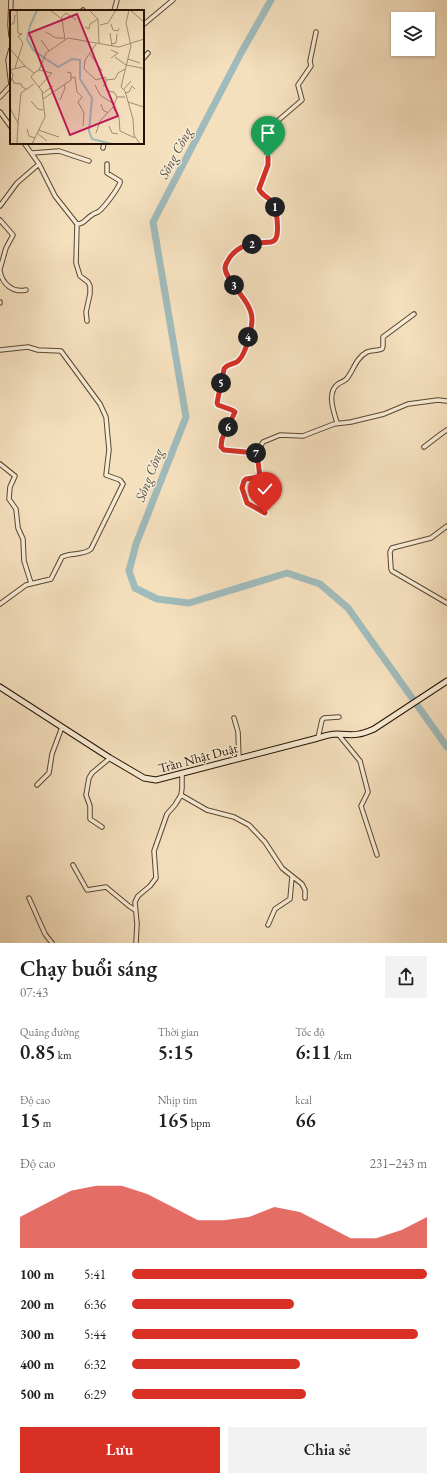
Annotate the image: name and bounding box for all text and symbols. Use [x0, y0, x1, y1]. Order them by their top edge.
inset map [10, 10, 144, 144]
map controls [391, 12, 435, 56]
button: layers [391, 12, 435, 56]
pin [251, 116, 285, 157]
icon: arrive [257, 122, 279, 144]
water label: Sông Công [154, 123, 196, 182]
pin: 1 [265, 197, 285, 217]
text: 1 [272, 200, 278, 214]
pin: 2 [242, 234, 262, 254]
text: 2 [249, 237, 255, 251]
pin: 3 [224, 275, 244, 295]
text: 3 [231, 278, 237, 292]
pin: 4 [238, 327, 258, 347]
text: 4 [245, 330, 251, 344]
pin: 5 [211, 373, 231, 393]
text: 5 [218, 376, 224, 390]
pin: 6 [218, 417, 238, 437]
text: 6 [225, 420, 231, 434]
pin: 7 [246, 443, 266, 463]
water label: Sông Công [130, 445, 168, 505]
text: 7 [253, 446, 259, 460]
pin [248, 472, 282, 513]
icon: check [254, 478, 276, 500]
street label: Trần Nhật Duật [157, 739, 239, 777]
text: Chạy buổi sáng [20, 954, 157, 983]
button: share [385, 956, 427, 998]
text: 07:43 [20, 984, 48, 1001]
text: Quãng đường [20, 1025, 79, 1039]
text: Thời gian [158, 1025, 199, 1039]
text: Tốc độ [295, 1025, 325, 1039]
text: 0.85 [20, 1039, 56, 1065]
text: 5:15 [158, 1039, 194, 1065]
text: 6:11 [295, 1039, 332, 1065]
text: km [56, 1048, 72, 1062]
text: /km [332, 1048, 352, 1062]
text: Độ cao [20, 1093, 50, 1107]
text: Nhịp tim [158, 1093, 197, 1107]
text: kcal [295, 1093, 312, 1107]
text: 15 [20, 1107, 41, 1133]
text: 165 [158, 1107, 188, 1133]
text: 66 [295, 1107, 316, 1133]
text: m [41, 1116, 51, 1130]
text: bpm [188, 1116, 211, 1130]
text: Độ cao [20, 1155, 56, 1172]
text: 231–243 m [370, 1155, 427, 1172]
text: 100 m [20, 1266, 54, 1283]
text: 5:41 [84, 1266, 106, 1283]
text: 200 m [20, 1296, 54, 1313]
text: 6:36 [84, 1296, 106, 1313]
text: 300 m [20, 1326, 54, 1343]
text: 5:44 [84, 1326, 106, 1343]
text: 400 m [20, 1356, 54, 1373]
text: 6:32 [84, 1356, 106, 1373]
text: 500 m [20, 1386, 54, 1403]
text: 6:29 [84, 1386, 106, 1403]
button: Lưu [20, 1427, 220, 1473]
button: Chia sẻ [228, 1427, 427, 1473]

